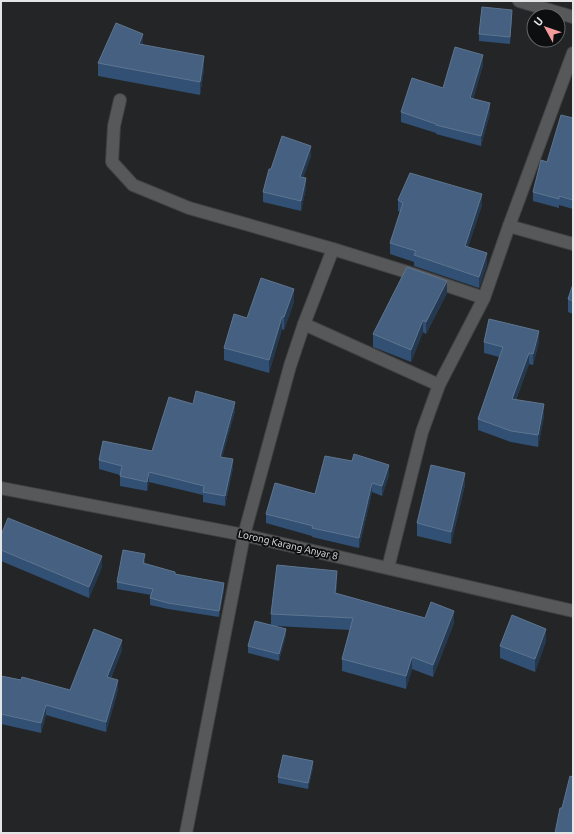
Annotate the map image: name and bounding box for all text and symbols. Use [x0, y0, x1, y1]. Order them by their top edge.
north arrow [526, 8, 566, 48]
text: U [531, 15, 545, 28]
street label: Lorong Karang Anyar 8 [237, 528, 339, 562]

